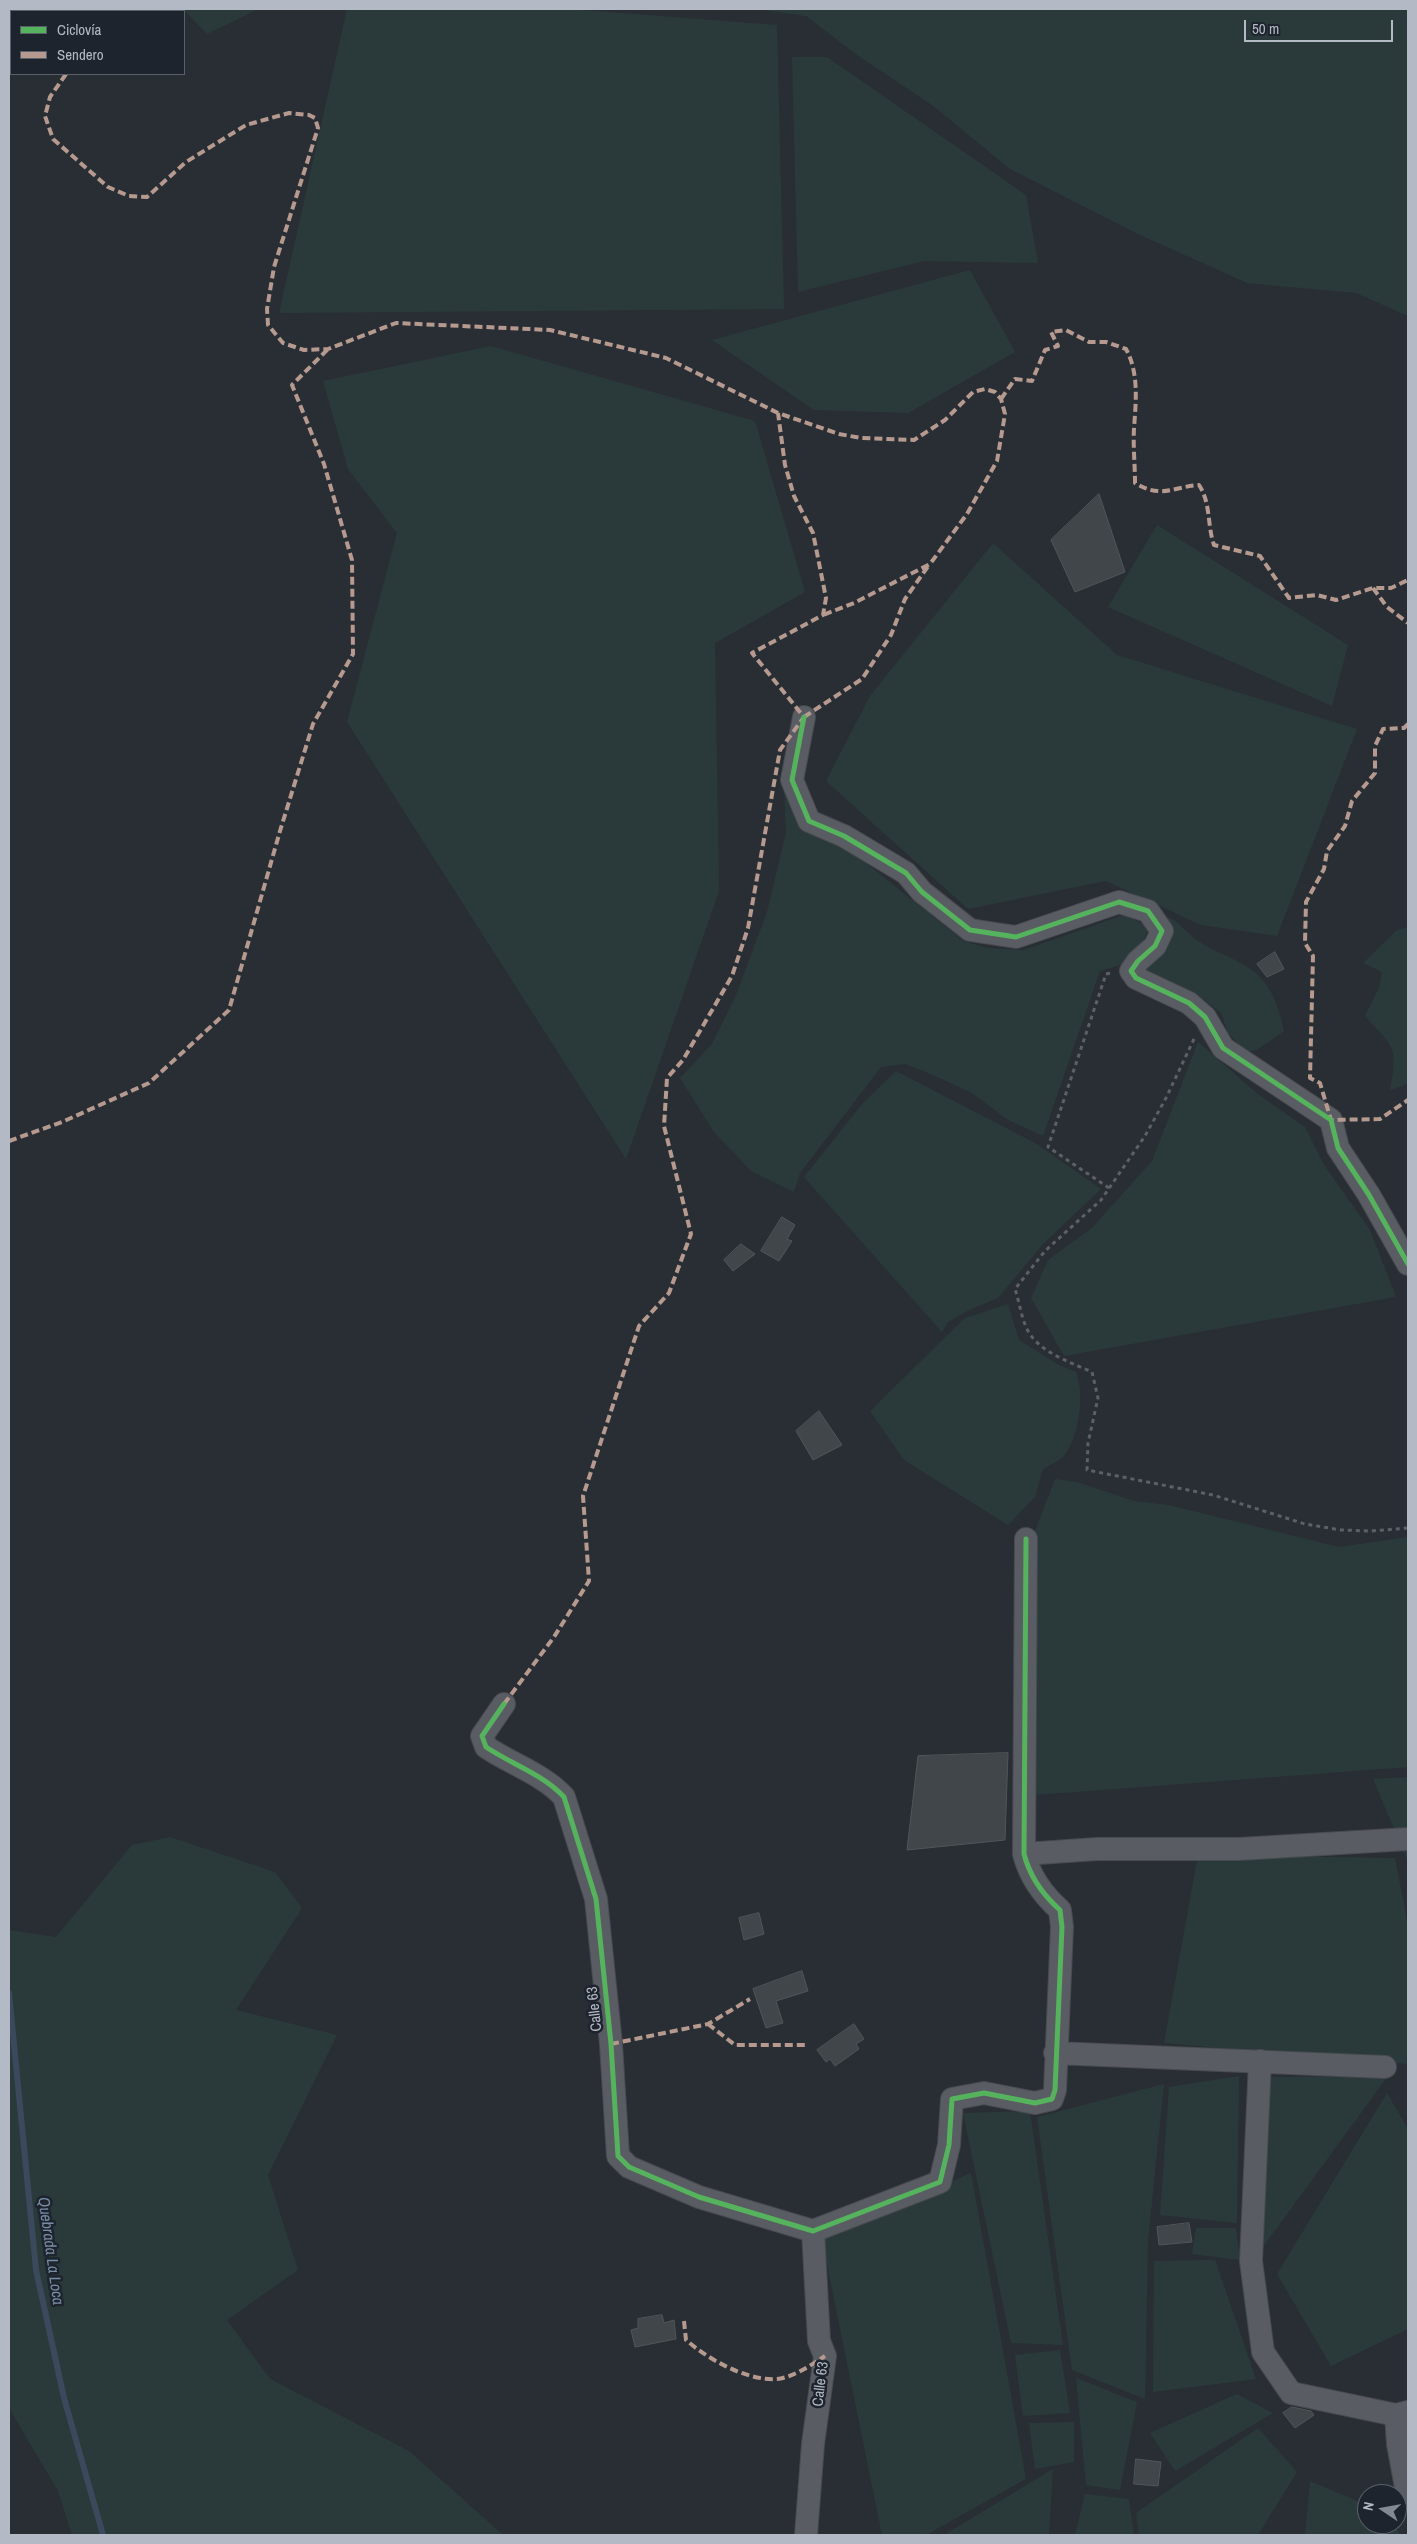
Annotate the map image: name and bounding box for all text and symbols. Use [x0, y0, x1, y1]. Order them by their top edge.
legend [10, 10, 185, 75]
scale bar [1247, 10, 1396, 42]
text: 50 m [1252, 18, 1279, 39]
text: Ciclovía [57, 19, 101, 40]
text: Sendero [57, 44, 104, 65]
street label: Calle 63 [584, 1986, 606, 2032]
water label: Quebrada La Loca [33, 2196, 67, 2306]
street label: Calle 63 [809, 2361, 833, 2407]
north arrow [1357, 2484, 1407, 2534]
text: N [1359, 2500, 1378, 2512]

